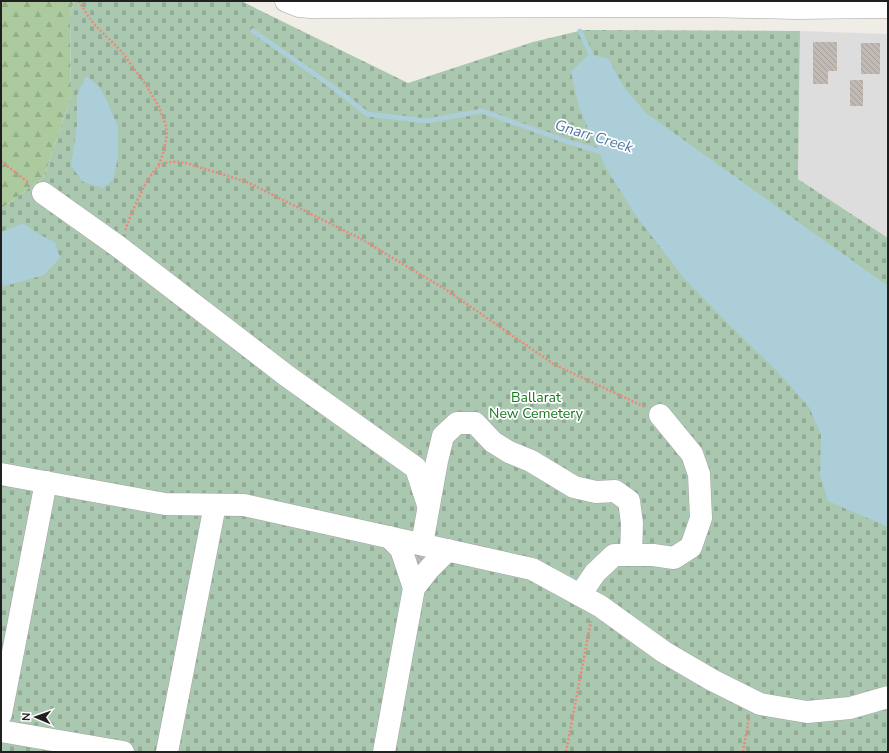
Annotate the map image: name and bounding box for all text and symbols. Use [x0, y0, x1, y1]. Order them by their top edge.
water label: Gnarr Creek [552, 115, 636, 158]
park label: Ballarat New Cemetery [489, 388, 584, 423]
north arrow [16, 697, 56, 737]
text: N [19, 712, 34, 721]

